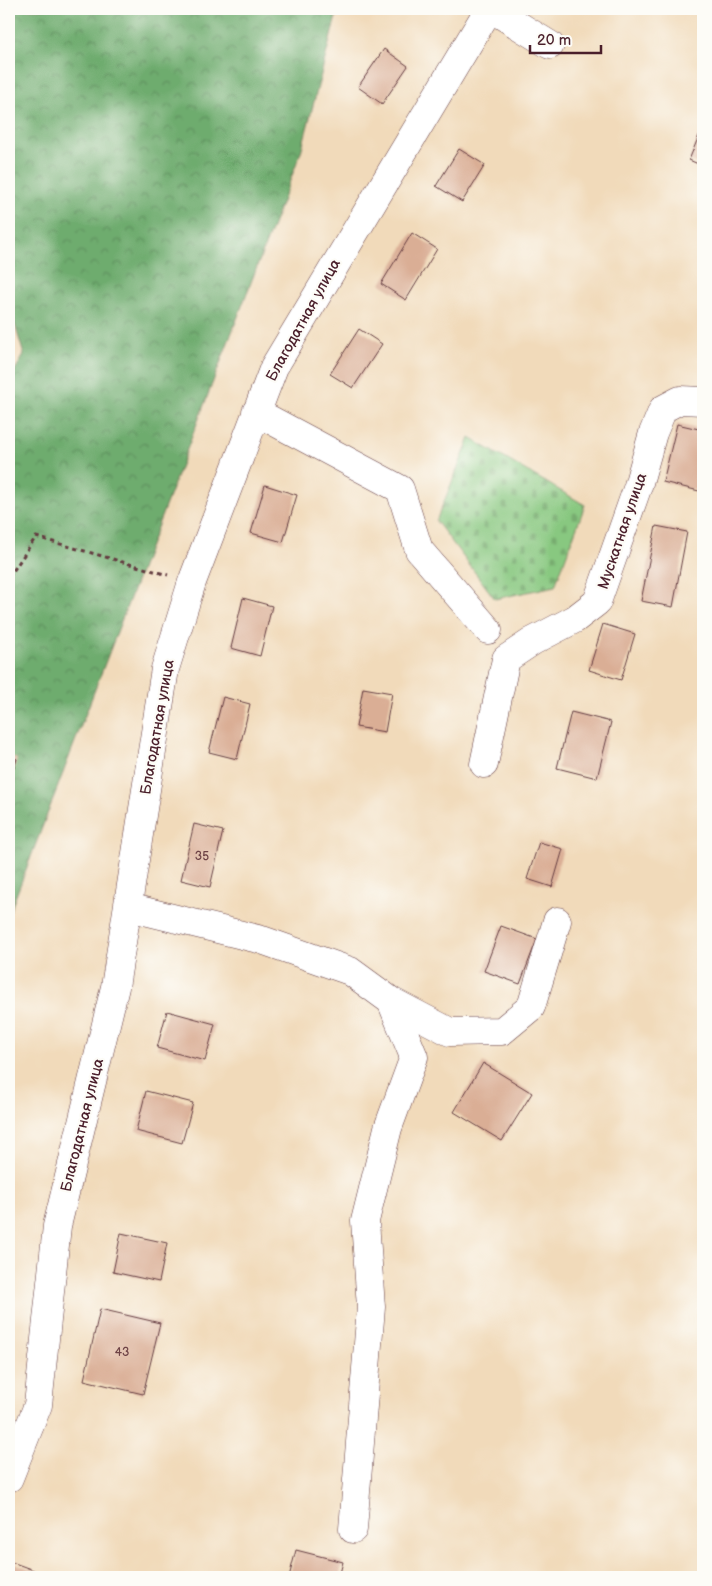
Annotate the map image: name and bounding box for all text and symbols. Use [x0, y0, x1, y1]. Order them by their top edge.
scale bar [530, 22, 601, 54]
text: 20 m [537, 31, 571, 50]
street label: Благодатная улица [262, 256, 345, 385]
street label: Мускатная улица [594, 470, 651, 592]
street label: Благодатная улица [136, 658, 179, 796]
house number: 35 [195, 849, 209, 864]
street label: Благодатная улица [57, 1056, 108, 1194]
house number: 43 [115, 1345, 129, 1360]

